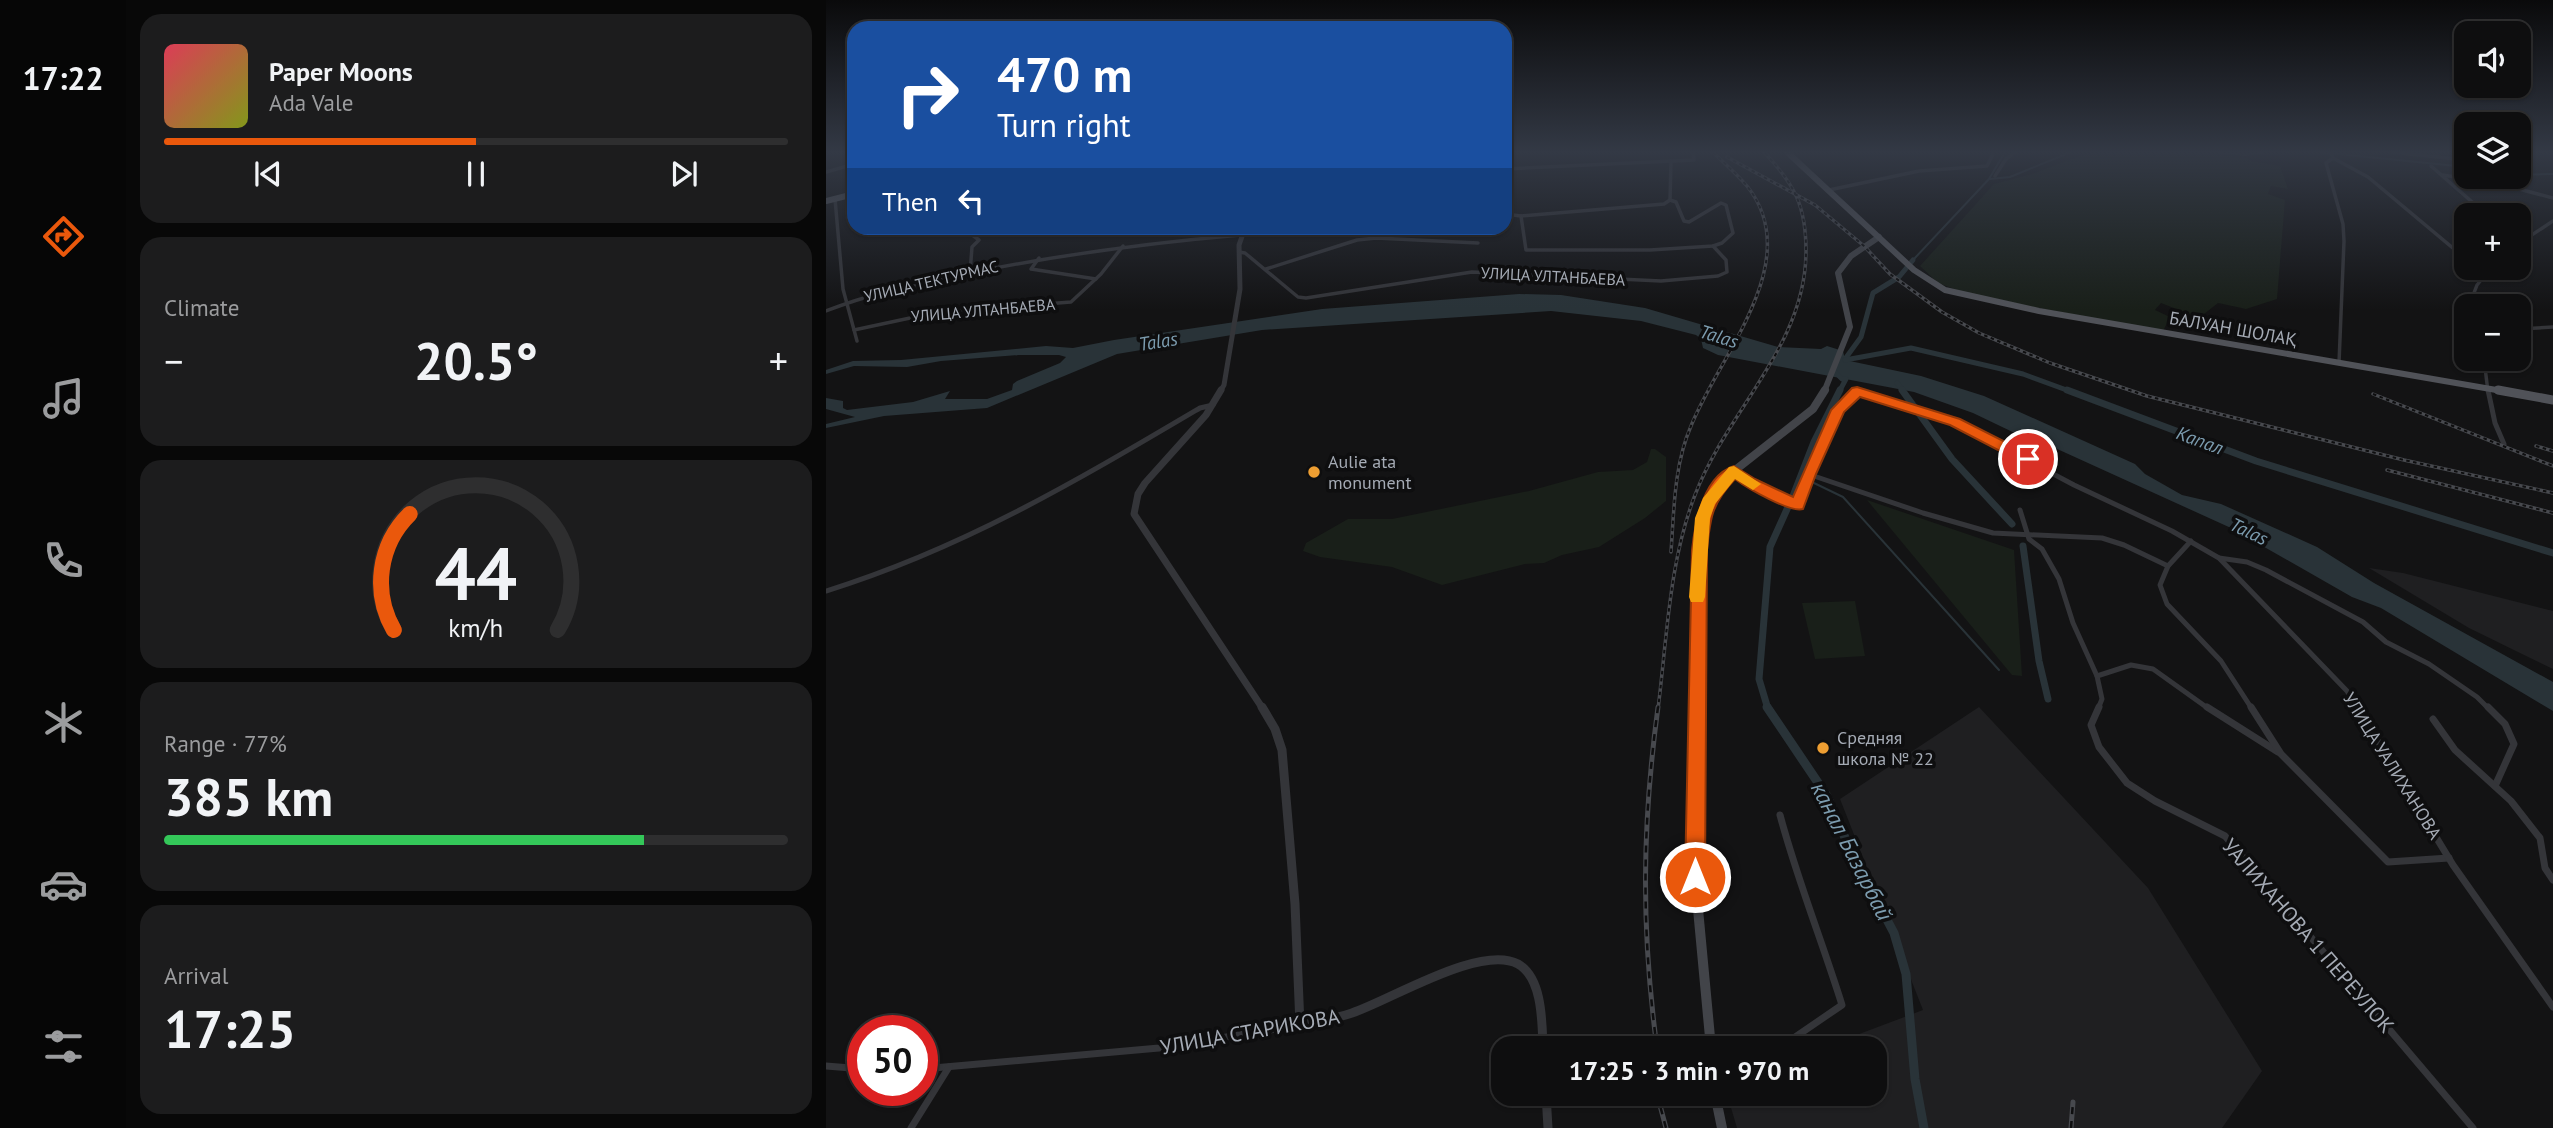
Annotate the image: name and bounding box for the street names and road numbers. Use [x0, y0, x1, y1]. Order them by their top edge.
street label: УЛИЦА ТЕКТУРМАС [862, 256, 1000, 306]
street label: УЛИЦА УЛТАНБАЕВА [1480, 262, 1626, 290]
street label: УЛИЦА УЛТАНБАЕВА [910, 294, 1056, 326]
street label: БАЛУАН ШОЛАҚ [2168, 306, 2298, 351]
street label: УЛИЦА УАЛИХАНОВА [2338, 688, 2447, 844]
street label: УАЛИХАНОВА 1 ПЕРЕУЛОК [2216, 833, 2400, 1039]
street label: УЛИЦА СТАРИКОВА [1158, 1002, 1342, 1061]

